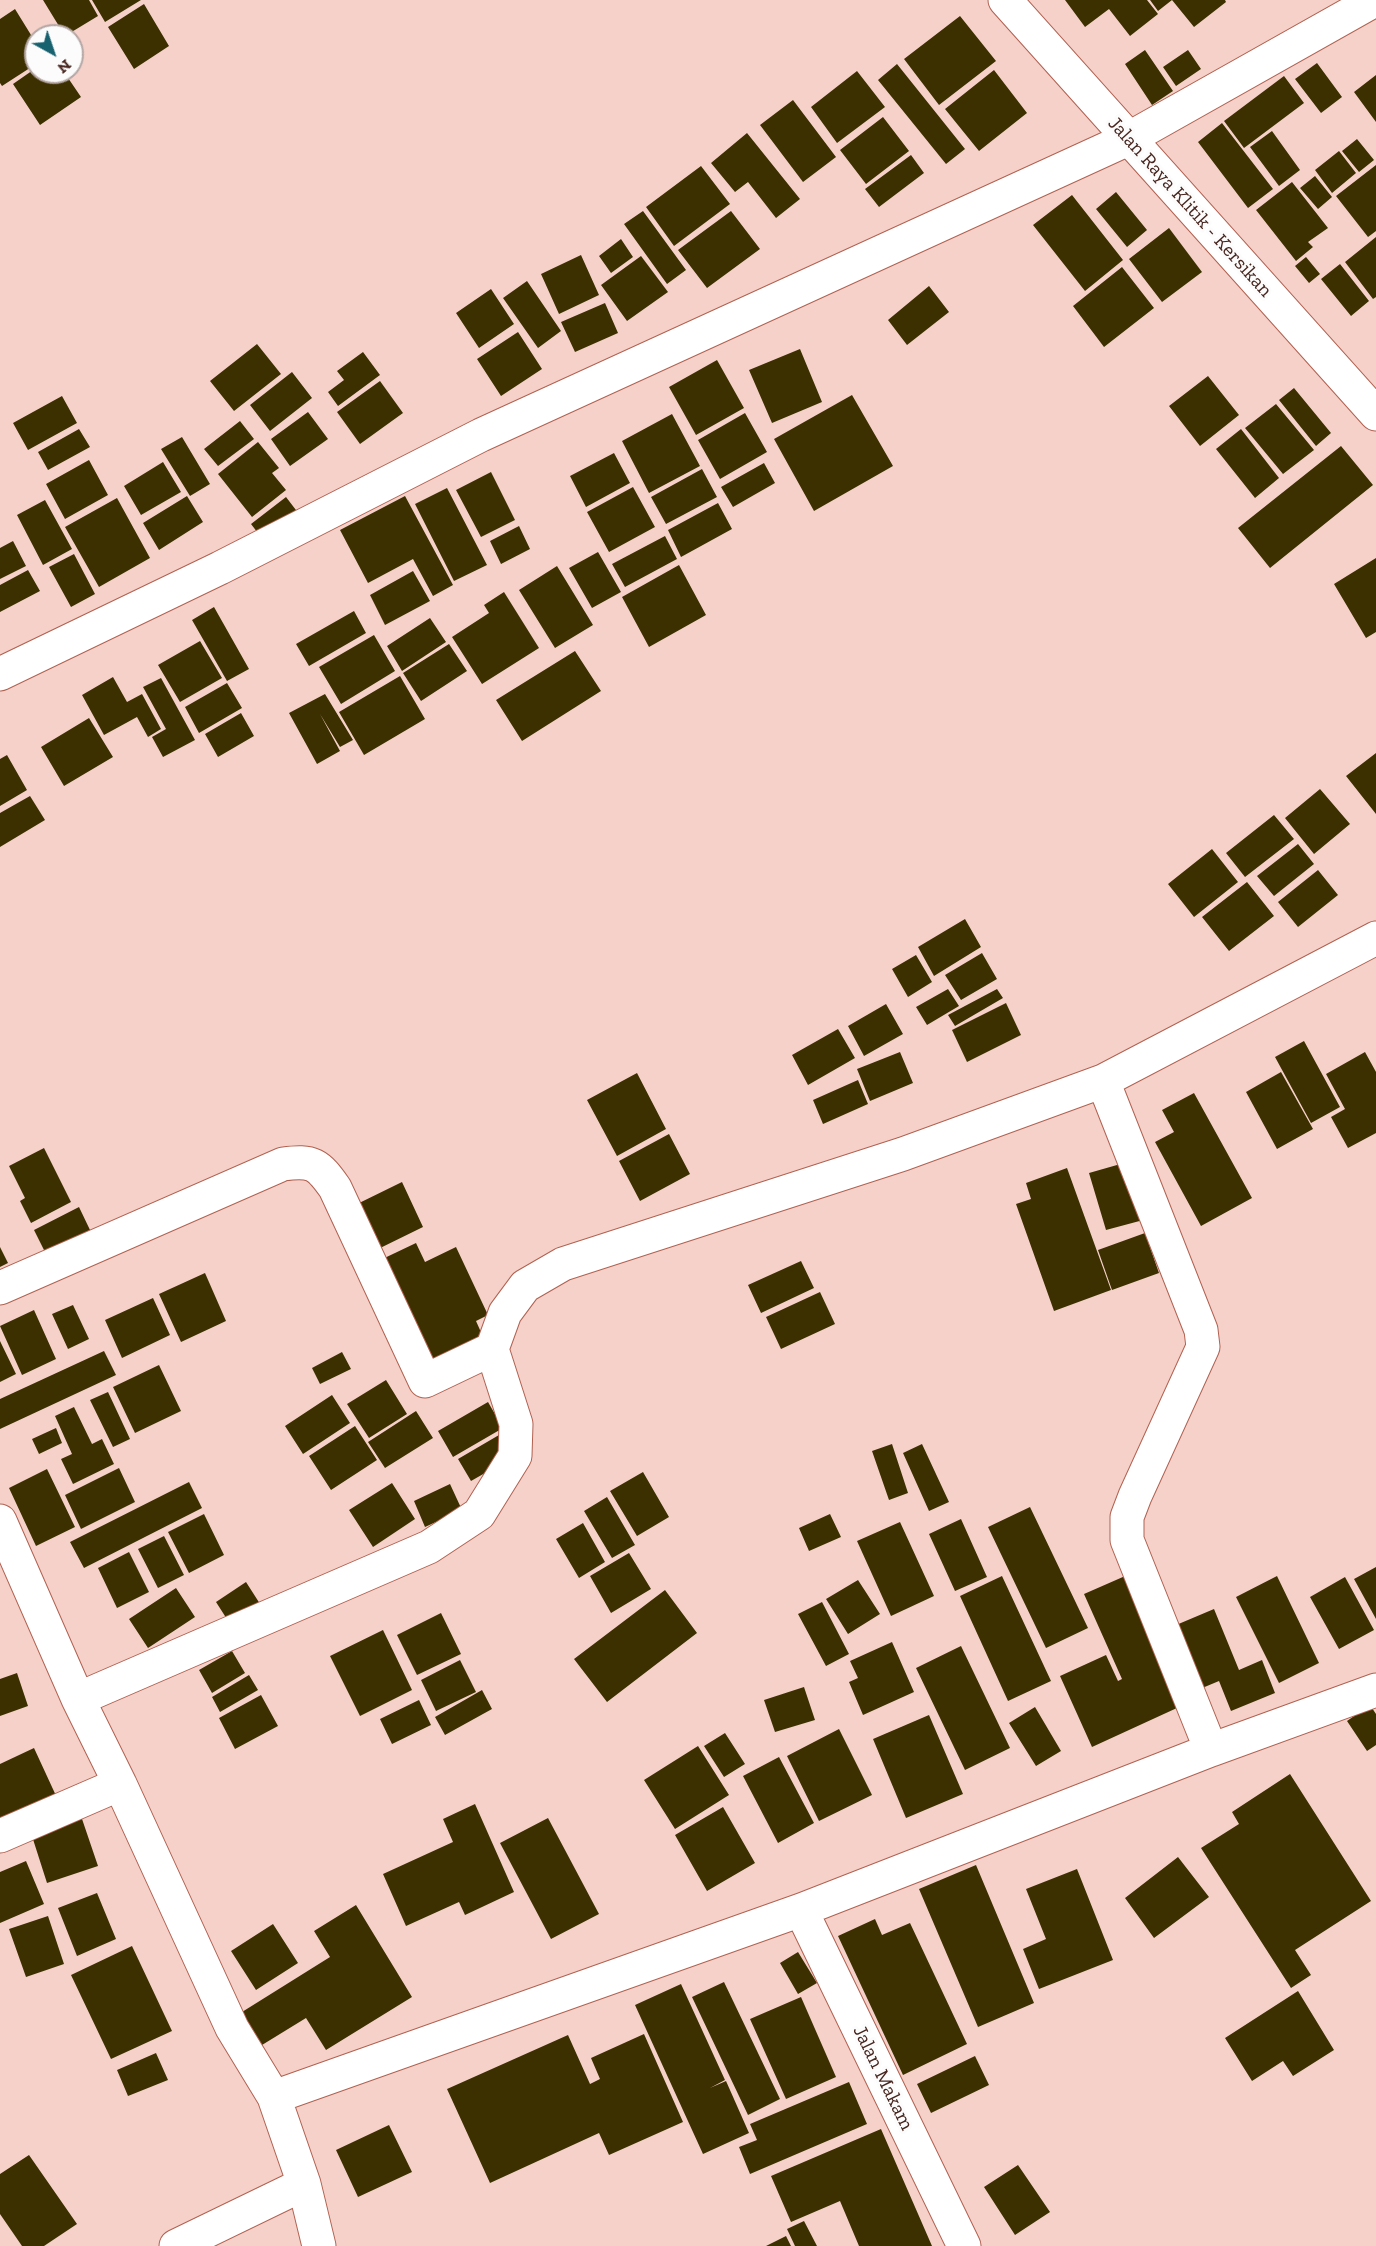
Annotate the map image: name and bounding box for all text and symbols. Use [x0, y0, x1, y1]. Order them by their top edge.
north arrow [24, 24, 84, 84]
text: N [54, 55, 75, 78]
street label: Jalan Raya Klitik - Kersikan [1103, 112, 1277, 302]
street label: Jalan Makam [847, 2022, 919, 2134]

